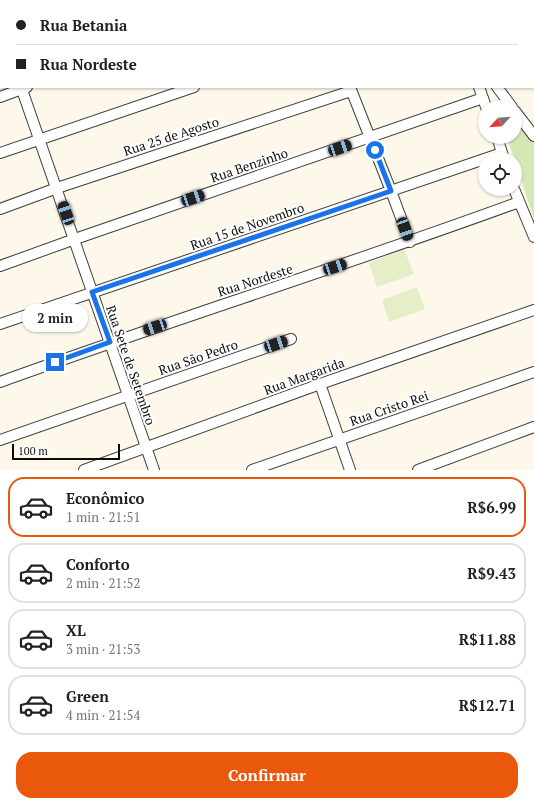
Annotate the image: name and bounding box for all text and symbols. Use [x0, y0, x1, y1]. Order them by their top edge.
text: Rua Betania [40, 15, 127, 35]
text: Rua Nordeste [40, 54, 137, 74]
north arrow [478, 100, 522, 144]
map controls [478, 100, 522, 196]
street label: Rua 25 de Agosto [121, 112, 221, 160]
car [327, 138, 353, 158]
route start [366, 141, 384, 159]
street label: Rua Benzinho [208, 143, 290, 187]
button: locate [478, 152, 522, 196]
car [180, 188, 206, 208]
street label: Rua 15 de Novembro [188, 198, 306, 254]
car [56, 200, 76, 226]
car [395, 216, 415, 242]
car [322, 258, 348, 276]
street label: Rua Nordeste [215, 259, 295, 301]
street label: Rua Sete de Setembro [102, 303, 160, 427]
callout: 2 min [22, 304, 88, 332]
text: 2 min [37, 309, 73, 327]
car [142, 318, 168, 336]
car [263, 334, 289, 354]
street label: Rua São Pedro [156, 335, 240, 379]
route end [46, 353, 64, 371]
street label: Rua Margarida [261, 353, 347, 399]
street label: Rua Cristo Rei [347, 386, 431, 430]
scale bar [12, 442, 120, 461]
text: 100 m [18, 444, 48, 458]
text: Econômico [66, 488, 144, 508]
icon: car [18, 489, 54, 525]
text: R$6.99 [467, 497, 516, 517]
text: 1 min · 21:51 [66, 508, 140, 526]
text: Conforto [66, 554, 130, 574]
icon: car [18, 555, 54, 591]
text: R$9.43 [467, 563, 516, 583]
text: 2 min · 21:52 [66, 574, 140, 592]
text: XL [66, 620, 86, 640]
icon: car [18, 621, 54, 657]
text: R$11.88 [459, 629, 516, 649]
text: 3 min · 21:53 [66, 640, 140, 658]
text: Green [66, 686, 109, 706]
icon: car [18, 687, 54, 723]
text: R$12.71 [459, 695, 516, 715]
text: 4 min · 21:54 [66, 706, 140, 724]
button: Confirmar [16, 752, 518, 798]

